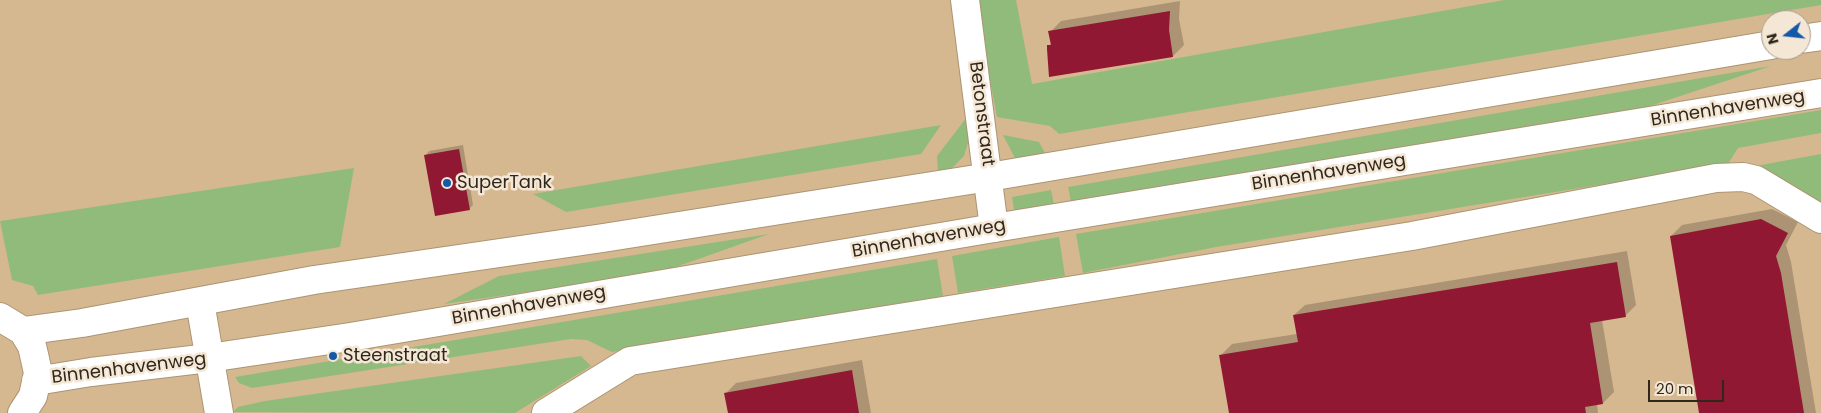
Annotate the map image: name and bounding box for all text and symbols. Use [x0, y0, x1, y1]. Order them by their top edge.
north arrow [1761, 10, 1811, 60]
text: N [1761, 31, 1784, 47]
street label: Betonstraat [964, 60, 998, 168]
street label: Binnenhavenweg [1649, 86, 1807, 132]
street label: Binnenhavenweg [1250, 150, 1408, 196]
place label: SuperTank [457, 172, 552, 194]
marker: SuperTank [441, 177, 453, 189]
street label: Binnenhavenweg [850, 215, 1008, 263]
street label: Binnenhavenweg [450, 282, 608, 330]
place label: Steenstraat [343, 345, 448, 367]
street label: Binnenhavenweg [50, 349, 208, 389]
marker: Steenstraat [327, 350, 339, 362]
scale bar [1651, 370, 1727, 402]
text: 20 m [1656, 378, 1694, 399]

